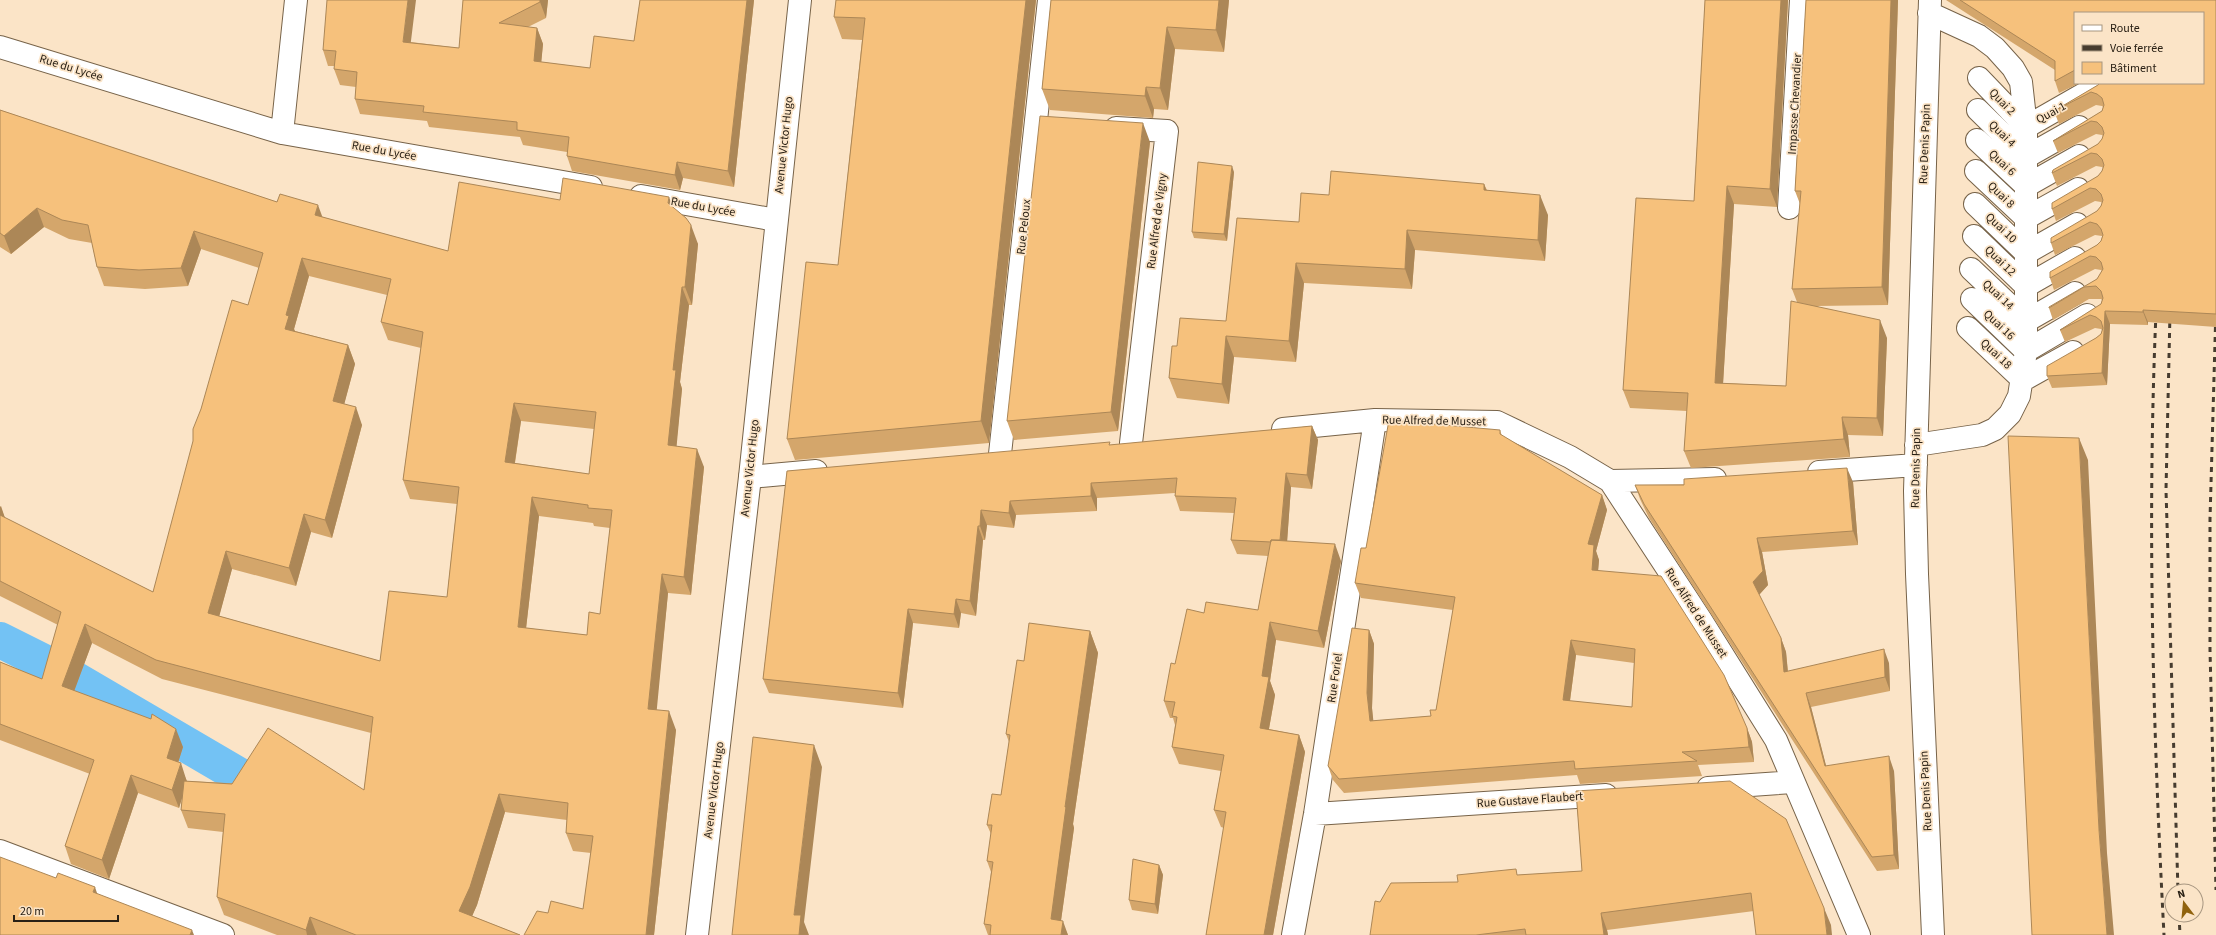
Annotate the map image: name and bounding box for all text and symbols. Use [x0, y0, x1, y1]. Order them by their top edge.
legend [2074, 12, 2204, 84]
text: Route [2110, 20, 2140, 37]
text: Voie ferrée [2110, 40, 2163, 57]
street label: Rue du Lycée [37, 50, 105, 86]
street label: Impasse Chevandier [1784, 52, 1806, 155]
text: Bâtiment [2110, 60, 2156, 77]
street label: Quai 2 [1985, 85, 2019, 119]
street label: Avenue Victor Hugo [770, 96, 798, 194]
street label: Quai 1 [2033, 98, 2069, 128]
street label: Rue Denis Papin [1915, 103, 1935, 185]
street label: Quai 4 [1985, 117, 2019, 151]
street label: Rue du Lycée [350, 137, 418, 165]
street label: Quai 6 [1985, 146, 2019, 180]
street label: Rue Alfred de Vigny [1143, 172, 1171, 270]
street label: Quai 8 [1984, 178, 2018, 212]
street label: Rue du Lycée [669, 193, 737, 221]
street label: Rue Peloux [1013, 198, 1035, 256]
street label: Quai 10 [1981, 209, 2021, 247]
street label: Quai 12 [1980, 242, 2020, 280]
street label: Quai 14 [1978, 276, 2018, 314]
street label: Quai 16 [1979, 306, 2019, 344]
street label: Quai 18 [1976, 335, 2016, 373]
street label: Rue Alfred de Musset [1382, 412, 1486, 430]
street label: Avenue Victor Hugo [736, 419, 764, 517]
street label: Rue Denis Papin [1907, 428, 1925, 508]
street label: Rue Alfred de Musset [1661, 565, 1731, 661]
street label: Rue Foriel [1323, 652, 1347, 704]
street label: Avenue Victor Hugo [700, 741, 728, 839]
street label: Rue Denis Papin [1915, 750, 1937, 832]
street label: Rue Gustave Flaubert [1476, 788, 1584, 812]
north arrow [2164, 883, 2204, 923]
text: N [2176, 886, 2187, 902]
scale bar [14, 897, 118, 923]
text: 20 m [20, 903, 44, 920]

